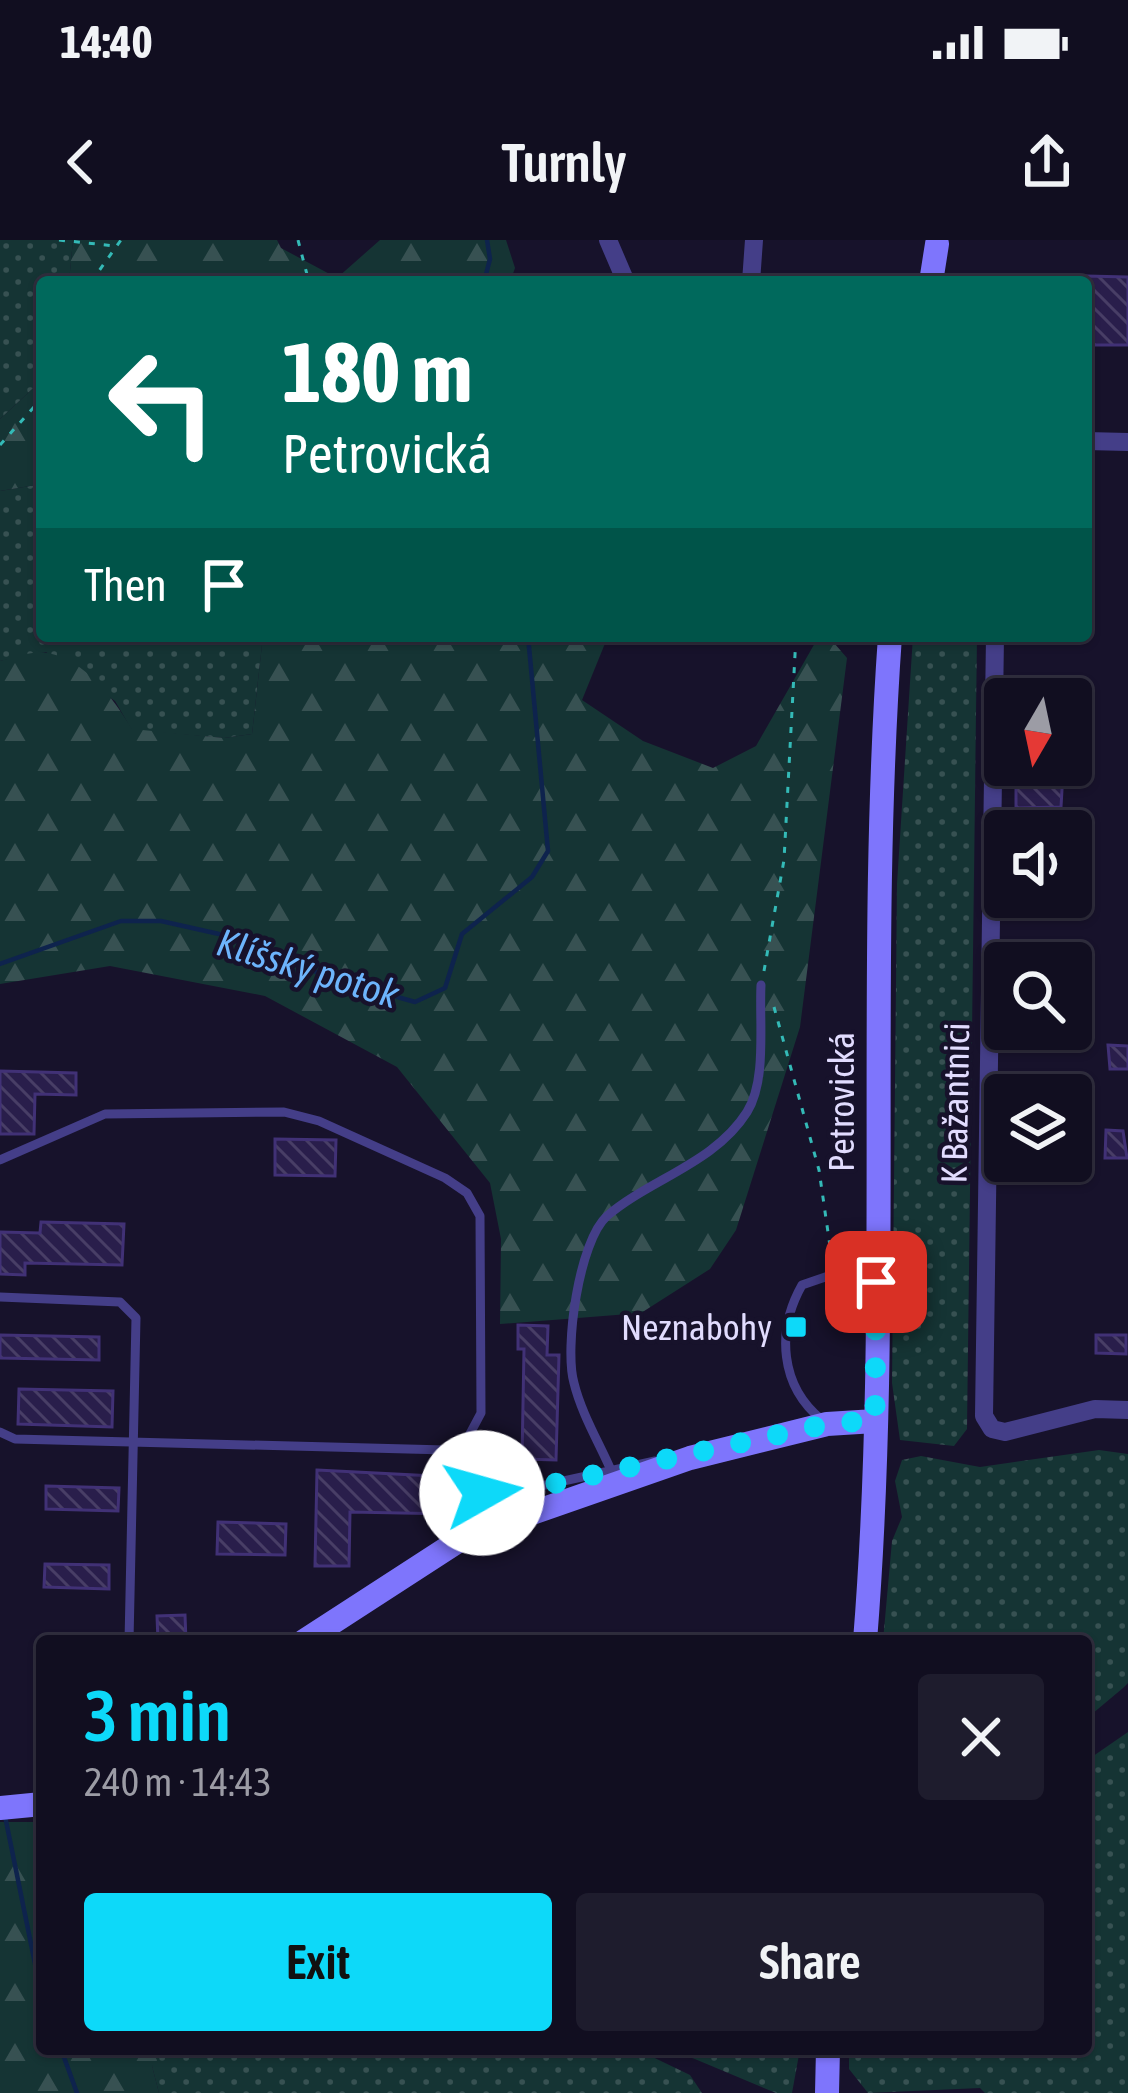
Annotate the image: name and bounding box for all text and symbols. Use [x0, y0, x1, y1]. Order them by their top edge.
text: 14:40 [60, 16, 153, 68]
icon: back [48, 129, 114, 195]
icon: share [1014, 129, 1080, 195]
text: Turnly [501, 132, 627, 193]
icon: left [84, 324, 240, 480]
text: 180 m [282, 324, 472, 420]
text: Petrovická [282, 423, 492, 484]
icon: arrive [191, 552, 257, 618]
text: Then [84, 559, 167, 611]
north arrow [984, 678, 1092, 786]
map controls [984, 678, 1092, 1182]
button: sound [984, 810, 1092, 918]
water label: Klíšský potok [212, 920, 405, 1017]
button: search [984, 942, 1092, 1050]
street label: K Bažantnici [933, 1022, 977, 1184]
street label: Petrovická [820, 1032, 862, 1172]
button: layers [984, 1074, 1092, 1182]
pin [825, 1231, 927, 1333]
icon: arrive [843, 1249, 909, 1315]
place label: Neznabohy [621, 1306, 772, 1348]
marker: Neznabohy [783, 1314, 809, 1340]
position arrow [419, 1430, 545, 1556]
text: 3 min [84, 1674, 231, 1756]
button: close [918, 1674, 1044, 1800]
text: 240 m · 14:43 [84, 1760, 272, 1804]
button: Exit [84, 1893, 552, 2031]
button: Share [576, 1893, 1044, 2031]

